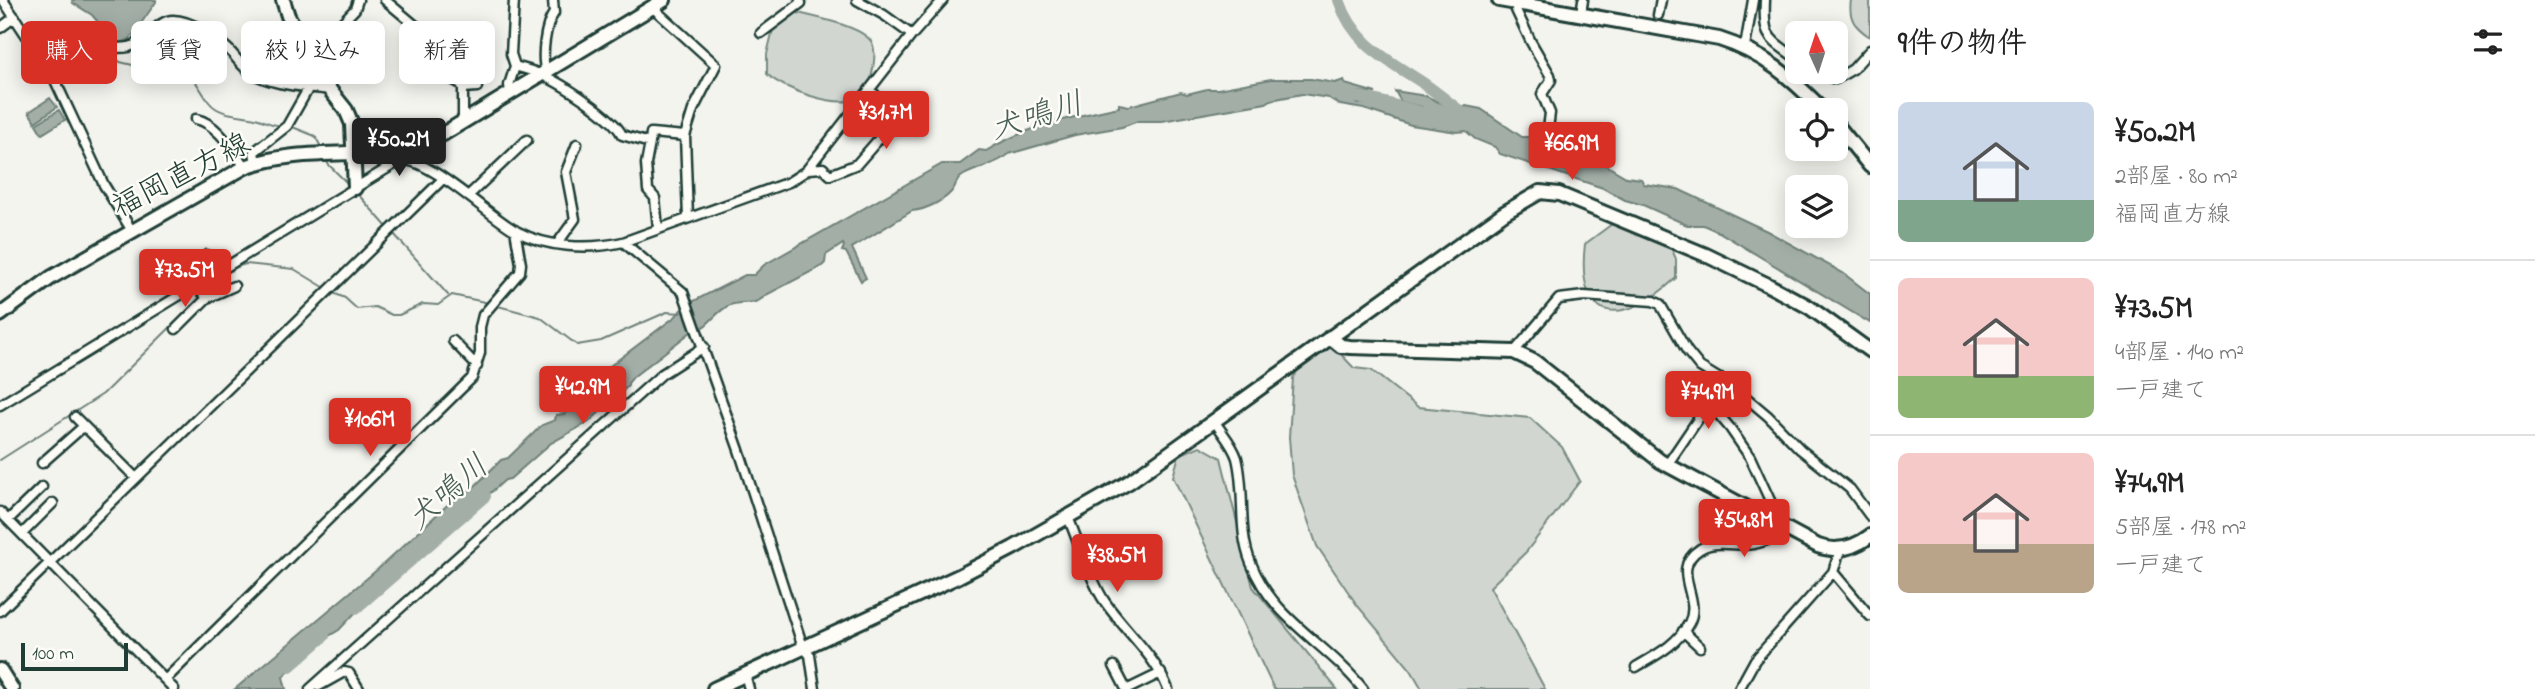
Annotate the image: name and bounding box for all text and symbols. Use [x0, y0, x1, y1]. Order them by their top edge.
chip: 購入 [21, 21, 117, 84]
chip: 賃貸 [131, 21, 227, 84]
chip: 絞り込み [241, 21, 385, 84]
chip: 新着 [399, 21, 495, 84]
north arrow [1785, 21, 1848, 84]
map controls [1785, 21, 1848, 238]
text: 9件の物件 [1898, 23, 2027, 67]
icon: filters [2469, 23, 2507, 61]
water label: 犬鳴川 [984, 81, 1090, 155]
pin: ¥31.7M [829, 92, 943, 151]
text: ¥31.7M [859, 97, 913, 130]
button: locate [1785, 98, 1848, 161]
text: ¥50.2M [2115, 112, 2196, 156]
pin: ¥50.2M [342, 118, 456, 178]
pin: ¥66.9M [1515, 122, 1629, 182]
street label: 福岡直方線 [105, 123, 259, 231]
text: ¥50.2M [368, 124, 430, 157]
text: ¥66.9M [1545, 128, 1599, 161]
icon: home [1954, 130, 2038, 214]
text: 2部屋 · 80 m² [2115, 161, 2238, 194]
button: layers [1785, 175, 1848, 238]
text: 福岡直方線 [2115, 199, 2230, 232]
pin: ¥73.5M [128, 250, 242, 309]
text: ¥73.5M [155, 255, 215, 288]
text: ¥73.5M [2115, 288, 2193, 332]
icon: home [1954, 306, 2038, 390]
text: 4部屋 · 140 m² [2115, 337, 2244, 370]
pin: ¥42.9M [526, 366, 640, 426]
text: ¥42.9M [555, 372, 611, 405]
pin: ¥74.9M [1651, 372, 1765, 431]
text: 一戸建て [2115, 375, 2207, 408]
text: ¥74.9M [1681, 377, 1735, 410]
pin: ¥106M [321, 398, 419, 458]
text: ¥106M [345, 404, 395, 437]
water label: 犬鳴川 [397, 445, 501, 543]
text: ¥74.9M [2115, 463, 2185, 507]
icon: home [1954, 481, 2038, 565]
pin: ¥54.8M [1687, 500, 1801, 559]
text: ¥54.8M [1715, 505, 1773, 538]
text: 5部屋 · 178 m² [2115, 512, 2246, 545]
pin: ¥38.5M [1060, 534, 1174, 594]
text: ¥38.5M [1088, 540, 1146, 573]
text: 一戸建て [2115, 550, 2207, 583]
scale bar [21, 640, 128, 672]
text: 100 m [32, 641, 74, 668]

